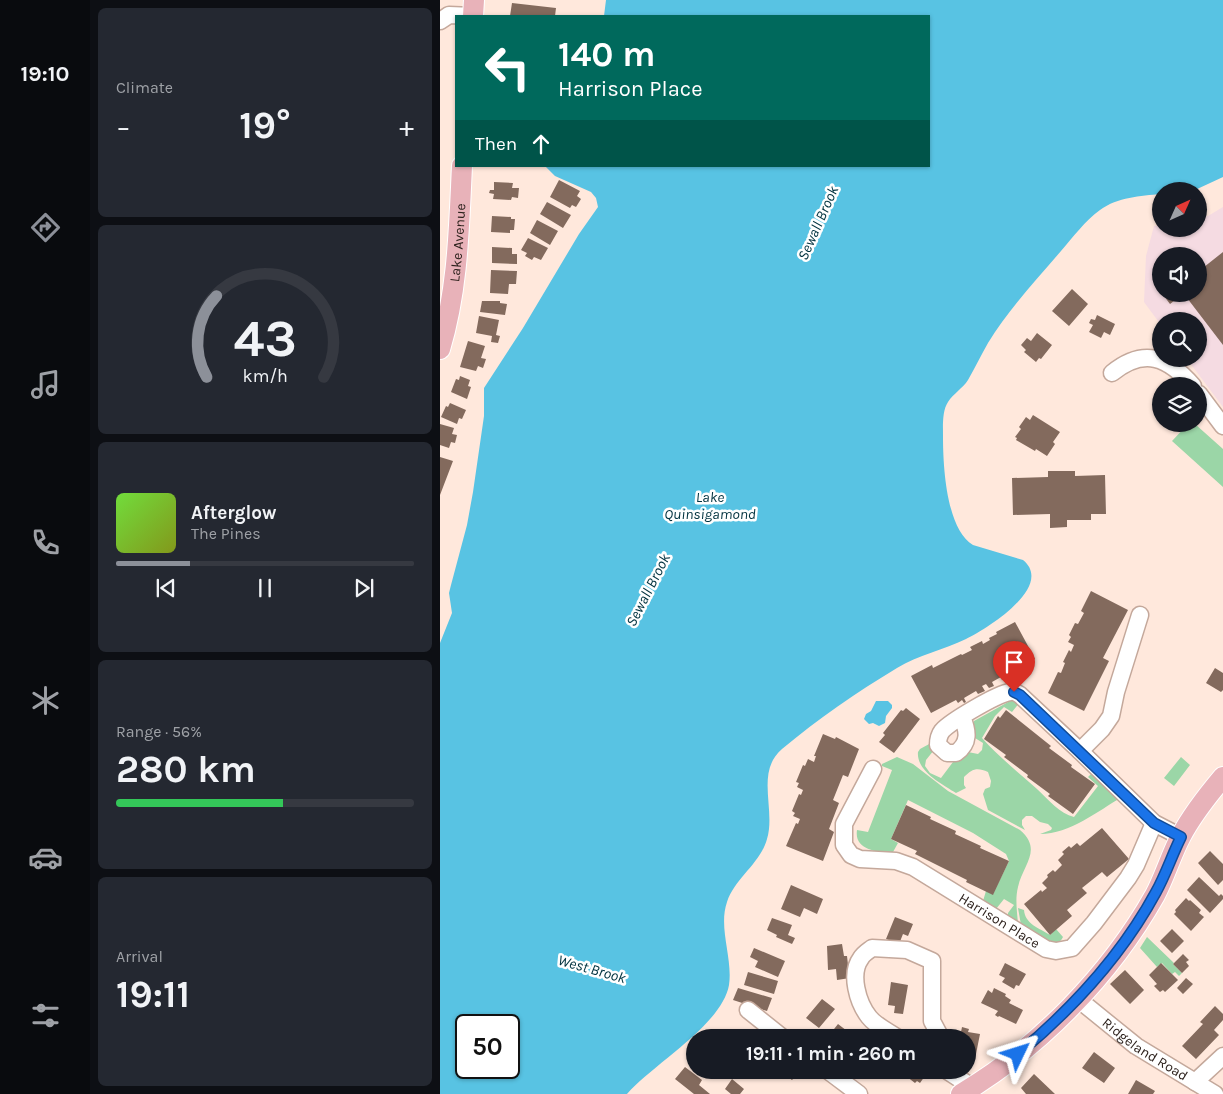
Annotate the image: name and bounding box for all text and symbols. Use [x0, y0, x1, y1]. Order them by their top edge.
text: 140 m [558, 34, 656, 75]
icon: left [475, 35, 540, 100]
text: 19:10 [21, 61, 69, 87]
text: Harrison Place [558, 76, 702, 102]
text: Climate [116, 78, 173, 97]
text: 19° [239, 103, 291, 148]
text: − [116, 110, 131, 143]
text: + [399, 110, 414, 143]
icon: ahead [527, 130, 555, 158]
text: Then [475, 133, 517, 155]
north arrow [1152, 182, 1208, 238]
map controls [1152, 182, 1207, 432]
water label: Sewall Brook [794, 183, 842, 263]
street label: Lake Avenue [446, 203, 469, 283]
icon: directions [28, 210, 63, 245]
button: sound [1152, 247, 1207, 302]
text: 43 [233, 308, 297, 369]
button: search [1152, 312, 1207, 367]
text: km/h [242, 366, 288, 387]
icon: music [28, 367, 63, 402]
button: layers [1152, 377, 1207, 432]
water label: Lake Quinsigamond [664, 488, 756, 523]
text: Afterglow [191, 502, 277, 524]
text: The Pines [191, 524, 261, 543]
icon: phone [28, 525, 63, 560]
water label: Sewall Brook [622, 550, 674, 629]
icon: previous [152, 574, 180, 602]
icon: pause [251, 574, 279, 602]
icon: next [350, 574, 378, 602]
pin [993, 641, 1035, 692]
icon: arrive [1000, 648, 1028, 676]
icon: climate [28, 683, 63, 718]
text: Range · 56% [116, 722, 202, 741]
text: 280 km [116, 747, 256, 792]
icon: car [28, 840, 63, 875]
street label: Harrison Place [956, 889, 1043, 952]
text: Arrival [116, 947, 163, 966]
water label: West Brook [556, 951, 628, 987]
text: 19:11 [116, 972, 190, 1017]
icon: filters [28, 998, 63, 1033]
speed limit sign: 50 [455, 1014, 520, 1079]
street label: Ridgeland Road [1099, 1014, 1191, 1085]
position arrow [991, 1027, 1043, 1079]
text: 19:11 · 1 min · 260 m [746, 1043, 916, 1065]

